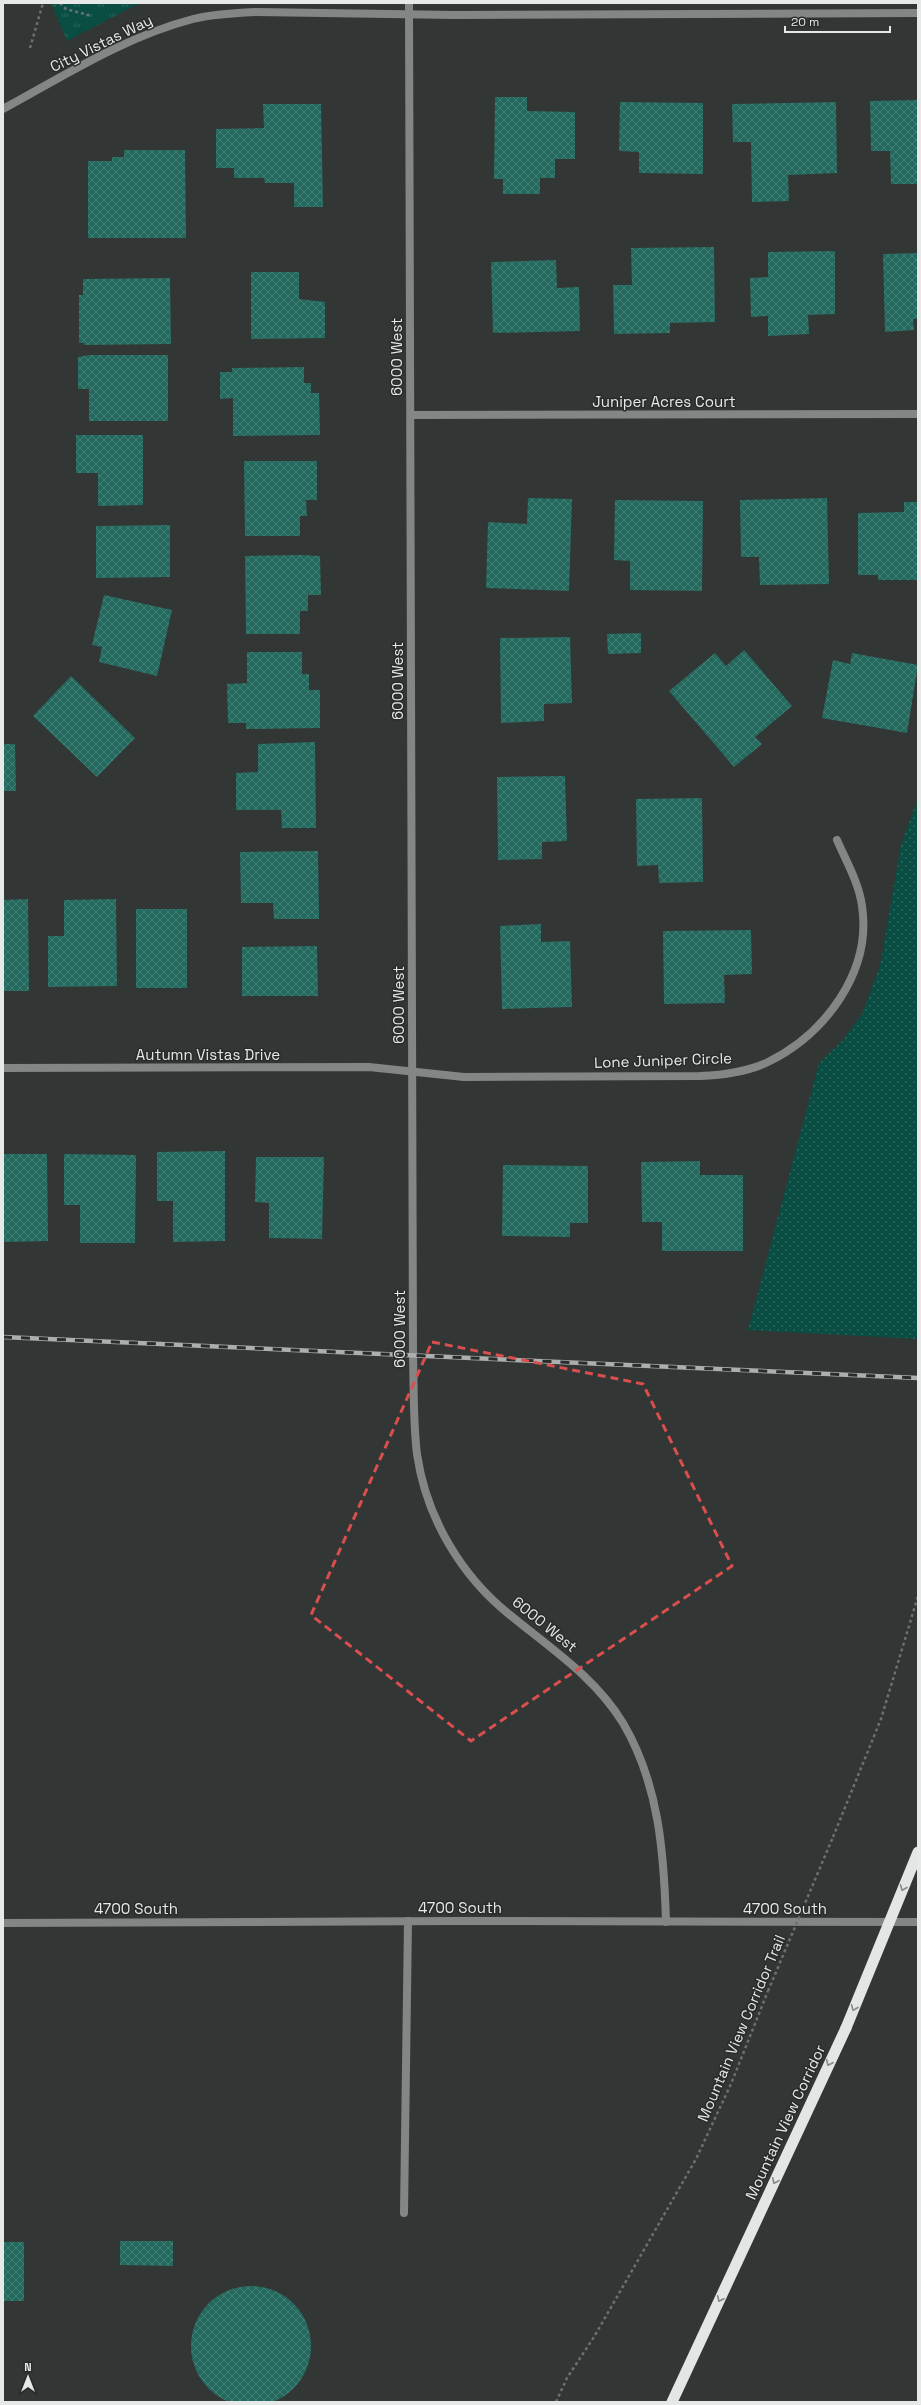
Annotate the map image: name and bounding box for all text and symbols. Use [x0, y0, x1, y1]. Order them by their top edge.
scale bar [785, 8, 890, 34]
street label: City Vistas Way [47, 10, 155, 76]
text: 20 m [791, 14, 819, 30]
street label: 6000 West [387, 318, 406, 396]
street label: Juniper Acres Court [592, 392, 736, 411]
street label: 6000 West [388, 642, 407, 720]
street label: 6000 West [389, 966, 408, 1044]
street label: Autumn Vistas Drive [136, 1045, 280, 1064]
street label: Lone Juniper Circle [594, 1048, 732, 1072]
street label: 6000 West [390, 1290, 409, 1368]
street label: 6000 West [509, 1592, 581, 1656]
one-way arrow [900, 1883, 908, 1891]
street label: 4700 South [418, 1898, 502, 1917]
street label: 4700 South [94, 1899, 178, 1918]
street label: 4700 South [743, 1899, 827, 1918]
street label: Mountain View Corridor Trail [693, 1932, 789, 2124]
one-way arrow [850, 2005, 858, 2012]
street label: Mountain View Corridor [741, 2042, 829, 2202]
one-way arrow [826, 2059, 834, 2066]
one-way arrow [771, 2177, 779, 2184]
one-way arrow [717, 2294, 725, 2302]
north arrow [8, 2357, 48, 2397]
text: N [24, 2360, 32, 2374]

